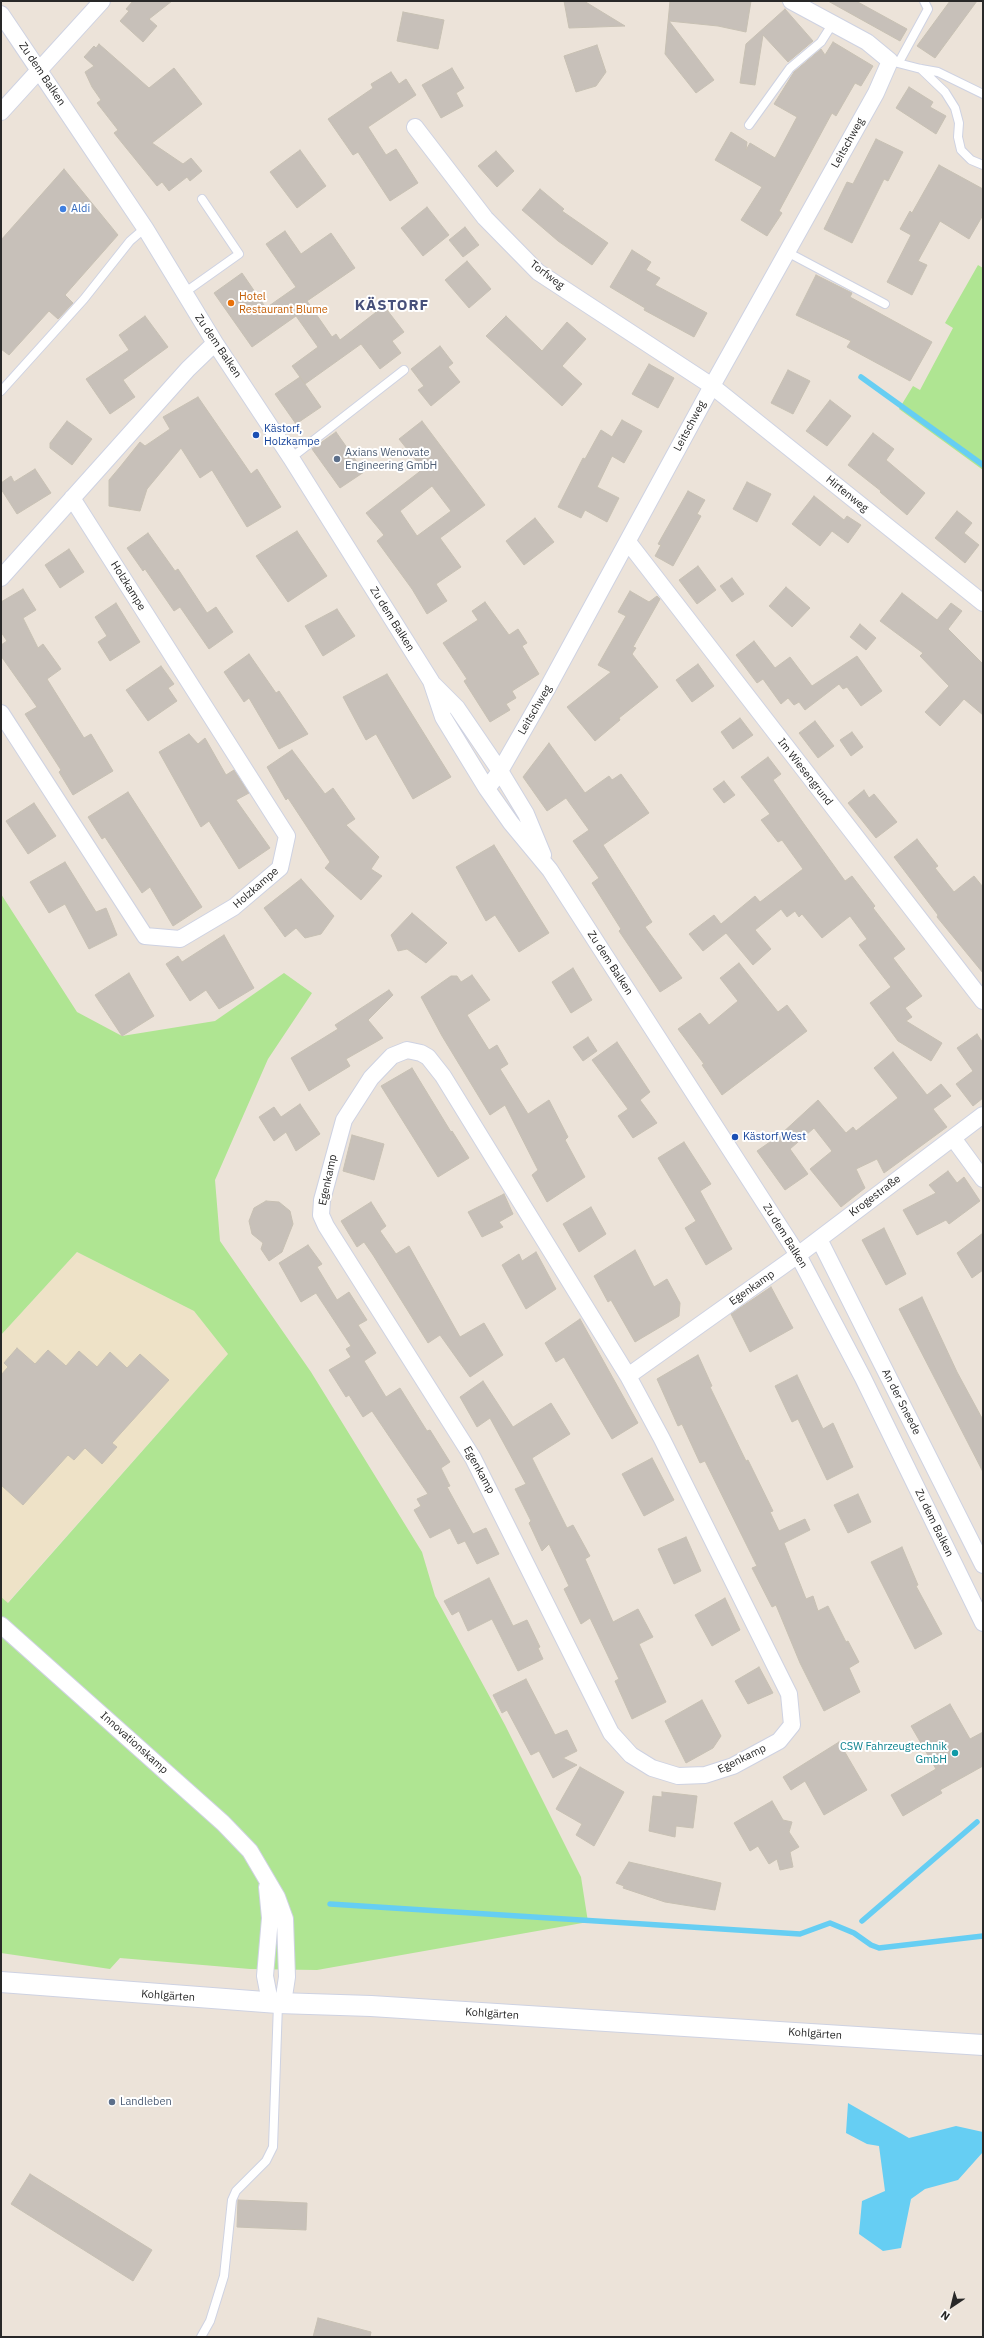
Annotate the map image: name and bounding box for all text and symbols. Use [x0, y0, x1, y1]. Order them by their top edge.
street label: Zu dem Balken [16, 40, 68, 108]
street label: Leitschweg [829, 116, 867, 170]
place label: Aldi [71, 202, 90, 216]
marker: Aldi [58, 204, 68, 214]
street label: Torfweg [527, 258, 567, 292]
place label: Hotel Restaurant Blume [239, 290, 328, 316]
district label: KÄSTORF [355, 297, 429, 315]
marker: Hotel Restaurant Blume [226, 298, 236, 308]
street label: Zu dem Balken [192, 312, 244, 380]
street label: Leitschweg [671, 398, 709, 454]
place label: Kästorf, Holzkampe [264, 422, 320, 448]
marker: Kästorf, Holzkampe [251, 430, 261, 440]
place label: Axians Wenovate Engineering GmbH [345, 446, 437, 472]
marker: Axians Wenovate Engineering GmbH [332, 454, 342, 464]
street label: Hirtenweg [823, 473, 871, 515]
street label: Holzkampe [108, 559, 148, 613]
street label: Zu dem Balken [367, 584, 417, 654]
street label: Leitschweg [515, 683, 555, 737]
street label: Im Wiesengrund [775, 736, 835, 808]
street label: Holzkampe [231, 865, 281, 911]
street label: Zu dem Balken [584, 928, 636, 998]
place label: Kästorf West [743, 1130, 806, 1144]
marker: Kästorf West [730, 1132, 740, 1142]
street label: Egenkamp [316, 1153, 340, 1207]
street label: Krogestraße [847, 1172, 903, 1220]
street label: Zu dem Balken [760, 1201, 810, 1271]
street label: Egenkamp [727, 1268, 777, 1308]
street label: An der Sneede [879, 1367, 923, 1437]
street label: Egenkamp [461, 1444, 497, 1496]
street label: Zu dem Balken [912, 1487, 956, 1559]
street label: Innovationskamp [98, 1709, 170, 1777]
place label: CSW Fahrzeugtechnik GmbH [840, 1740, 947, 1766]
street label: Egenkamp [716, 1742, 768, 1776]
marker: CSW Fahrzeugtechnik GmbH [950, 1748, 960, 1758]
street label: Kohlgärten [141, 1988, 195, 2004]
street label: Kohlgärten [465, 2006, 519, 2022]
street label: Kohlgärten [788, 2026, 842, 2042]
place label: Landleben [120, 2095, 172, 2109]
marker: Landleben [107, 2097, 117, 2107]
north arrow [932, 2286, 972, 2326]
text: N [938, 2308, 952, 2324]

